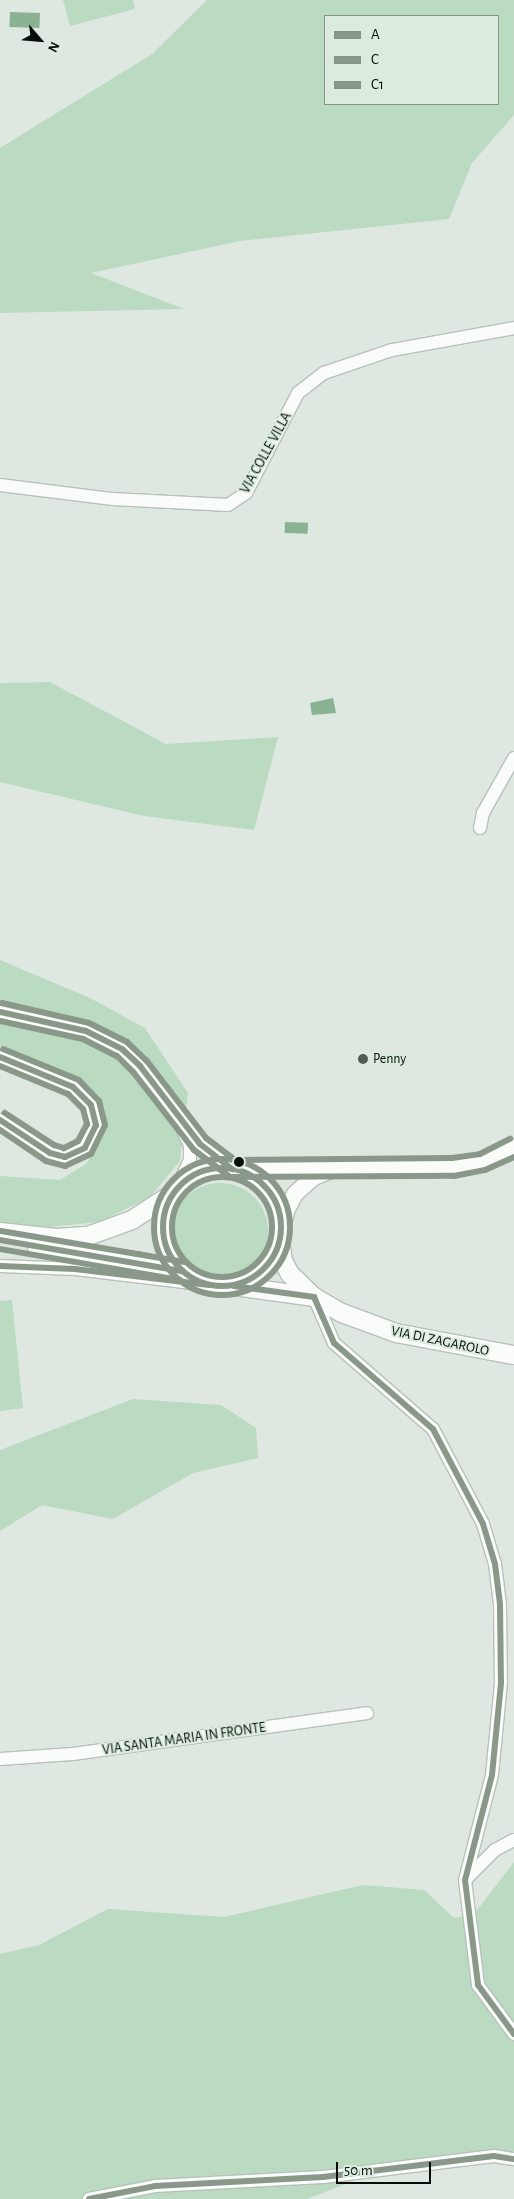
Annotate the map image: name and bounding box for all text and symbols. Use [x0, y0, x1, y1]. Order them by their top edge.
north arrow [15, 15, 65, 65]
legend [324, 15, 499, 105]
text: A [371, 27, 380, 42]
text: N [45, 39, 62, 54]
text: C [371, 52, 379, 67]
text: C1 [371, 77, 384, 92]
street label: VIA COLLE VILLA [237, 409, 295, 497]
place label: Penny [373, 1051, 406, 1067]
marker: Penny [357, 1053, 369, 1065]
unlabelled marker [234, 1157, 244, 1167]
street label: VIA DI ZAGAROLO [389, 1322, 491, 1360]
street label: VIA SANTA MARIA IN FRONTE [101, 1719, 267, 1759]
scale bar [339, 2152, 434, 2184]
text: 50 m [344, 2163, 373, 2178]

